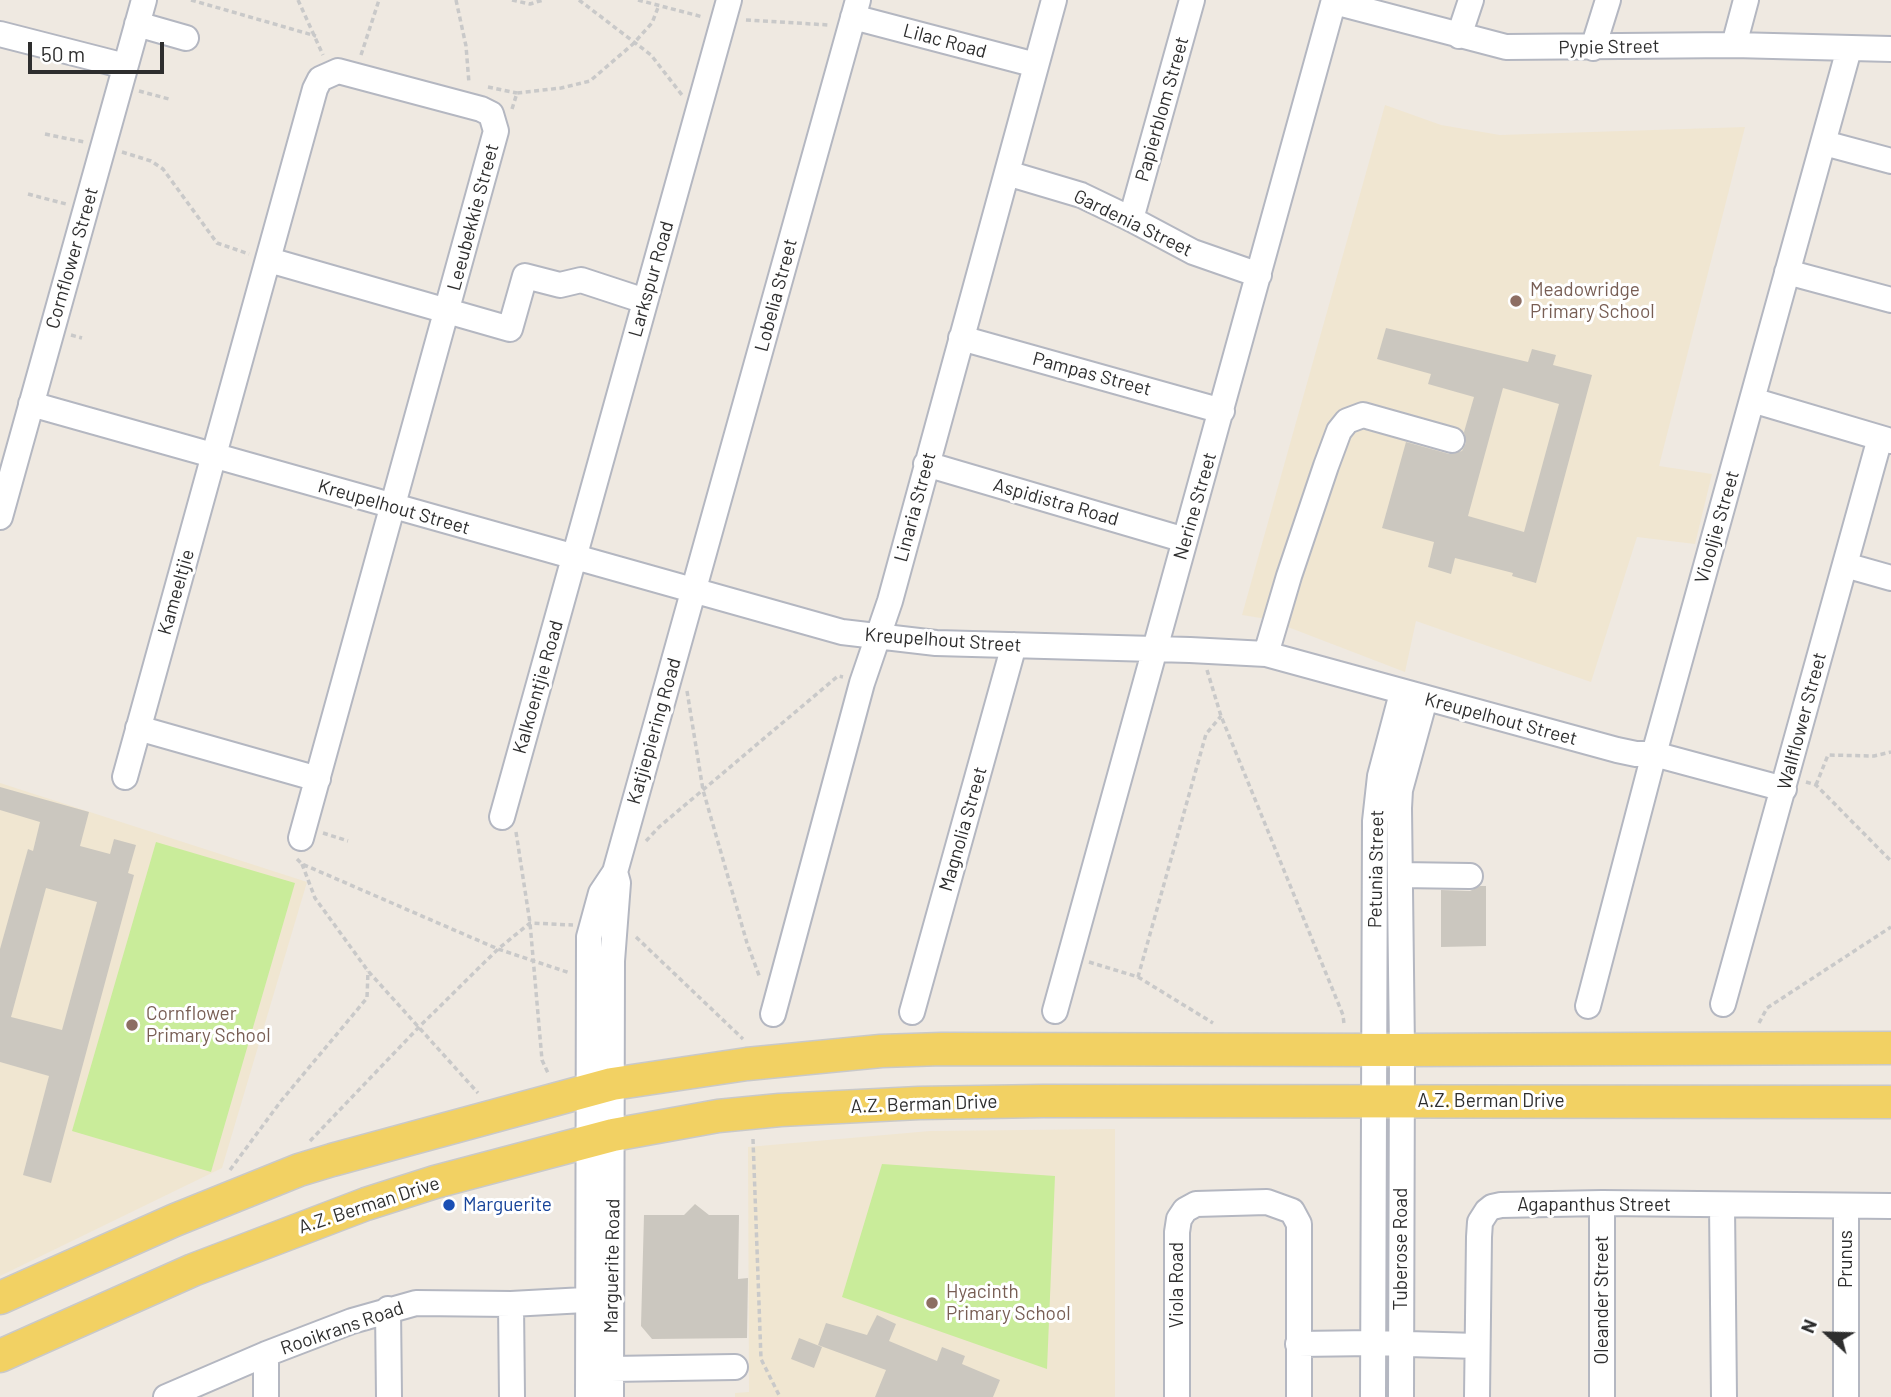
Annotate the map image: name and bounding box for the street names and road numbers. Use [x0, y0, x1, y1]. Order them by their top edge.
street label: Lilac Road [901, 19, 989, 63]
street label: Papierblom Street [1130, 34, 1194, 184]
street label: Pypie Street [1558, 35, 1660, 59]
street label: Leeubekkie Street [442, 141, 504, 293]
street label: Gardenia Street [1070, 184, 1196, 262]
street label: Cornflower Street [41, 185, 103, 331]
street label: Larkspur Road [624, 218, 678, 340]
street label: Lobelia Street [750, 236, 802, 354]
street label: Pampas Street [1030, 347, 1154, 401]
street label: Linaria Street [889, 450, 941, 564]
street label: Nerine Street [1169, 450, 1221, 562]
street label: Viooljie Street [1690, 468, 1744, 586]
street label: Aspidistra Road [991, 473, 1121, 531]
street label: Kreupelhout Street [315, 474, 473, 540]
street label: Kameeltjie [153, 547, 199, 637]
street label: Kalkoentjie Road [508, 618, 568, 756]
street label: Kreupelhout Street [864, 623, 1022, 657]
street label: Wallflower Street [1773, 650, 1831, 792]
street label: Katjiepiering Road [622, 655, 686, 807]
street label: Kreupelhout Street [1422, 688, 1580, 750]
street label: Magnolia Street [934, 764, 992, 894]
street label: Petunia Street [1364, 810, 1388, 928]
street label: A.Z. Berman Drive [850, 1090, 998, 1118]
street label: A.Z. Berman Drive [1417, 1090, 1565, 1112]
street label: A.Z. Berman Drive [296, 1171, 442, 1239]
street label: Tuberose Road [1390, 1188, 1412, 1310]
street label: Agapanthus Street [1517, 1194, 1671, 1216]
street label: Marguerite Road [599, 1198, 625, 1334]
street label: Prunus [1835, 1230, 1857, 1288]
street label: Oleander Street [1591, 1235, 1613, 1365]
street label: Viola Road [1166, 1242, 1188, 1328]
street label: Rooikrans Road [278, 1296, 406, 1360]

